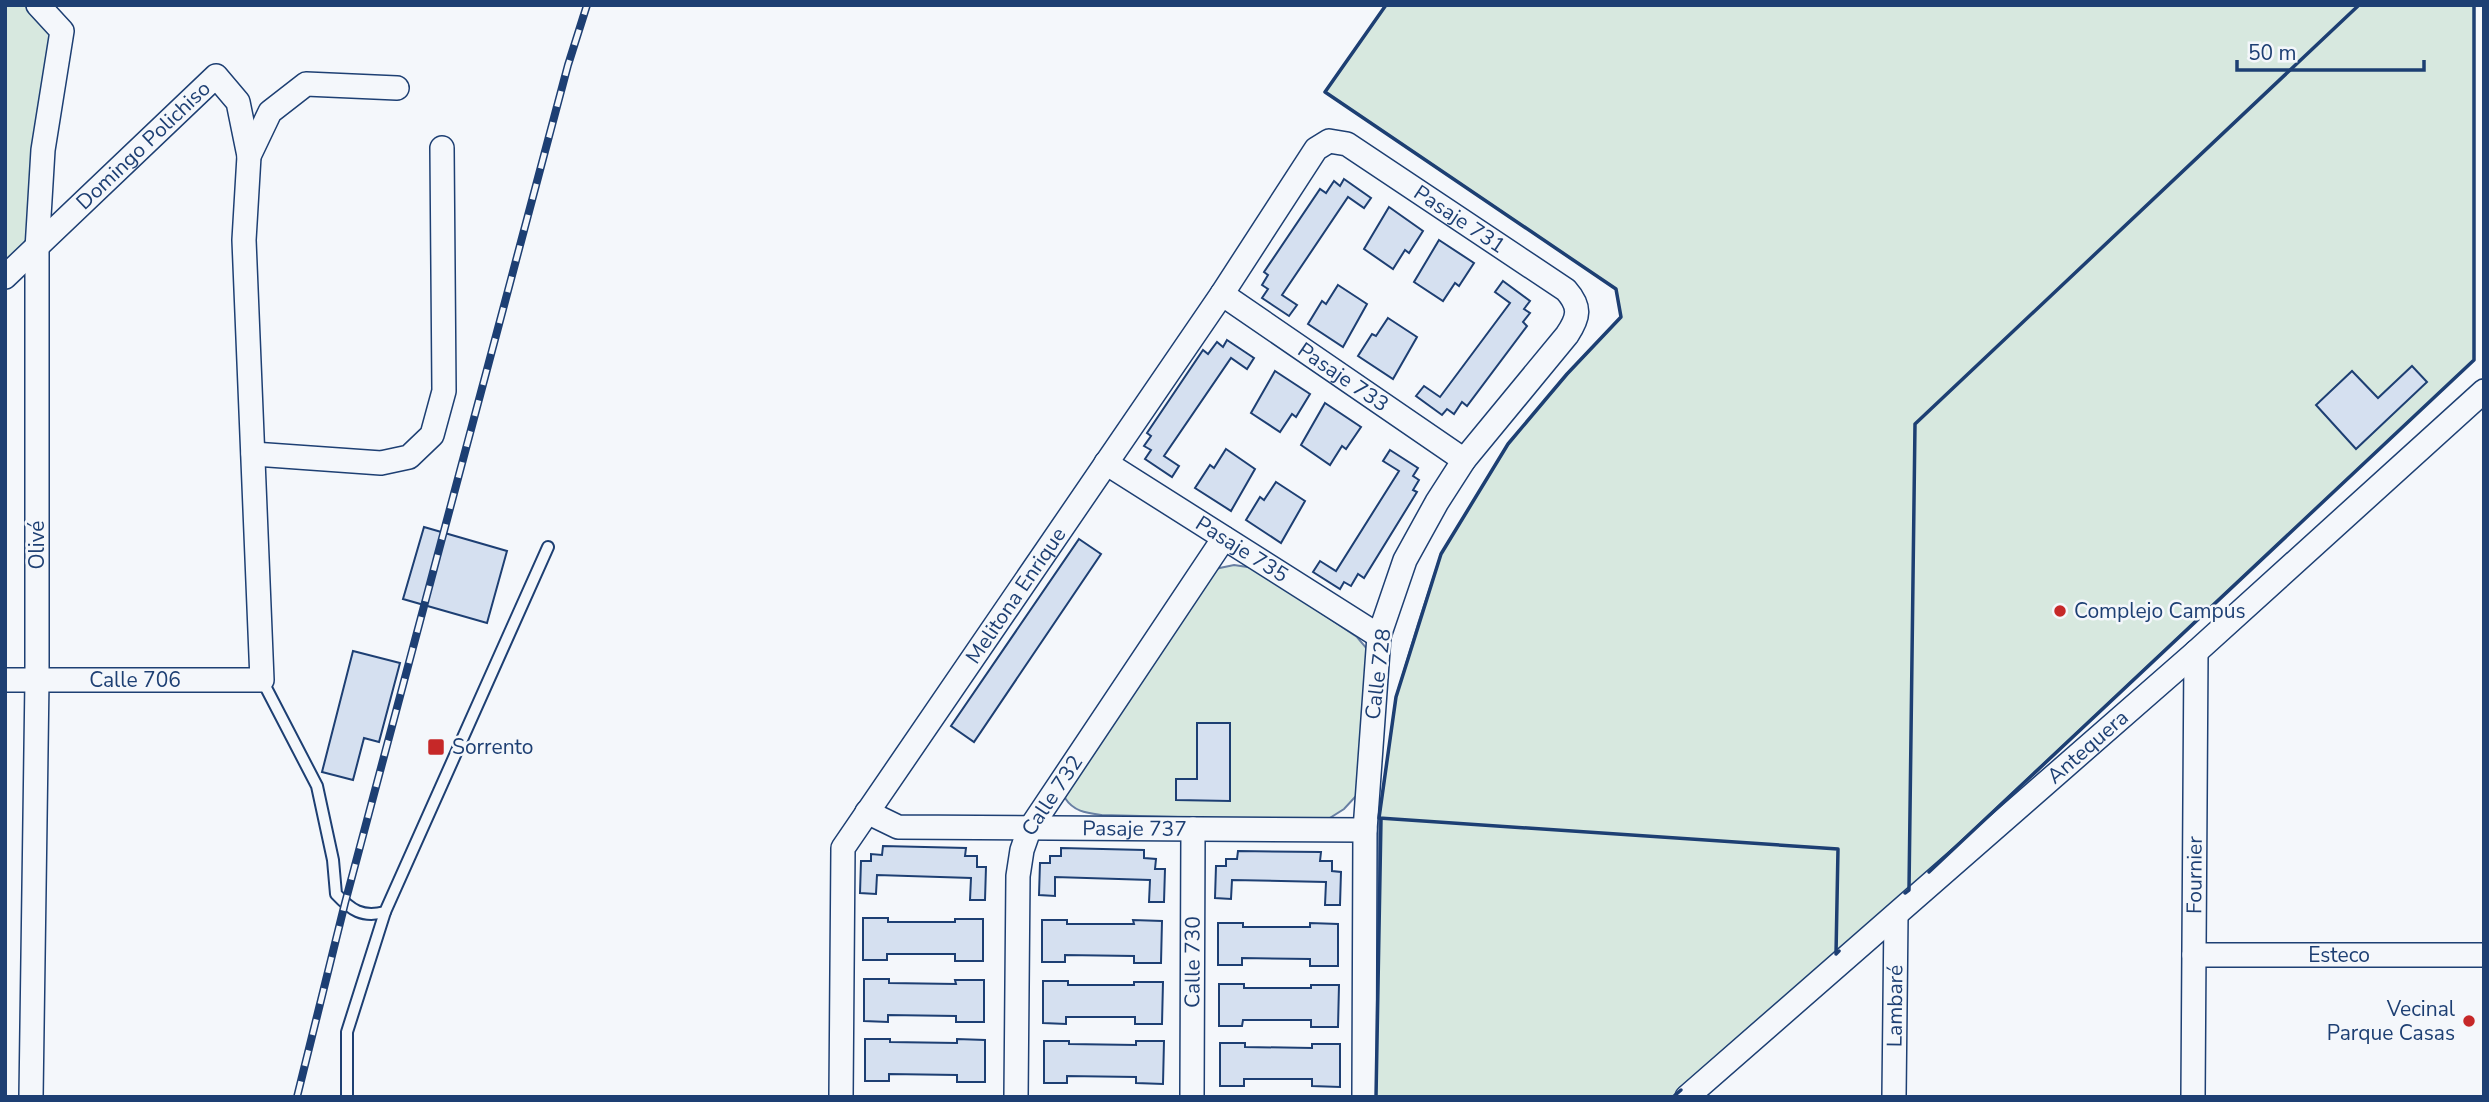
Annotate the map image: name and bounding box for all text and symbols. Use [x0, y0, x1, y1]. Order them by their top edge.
scale bar [2237, 28, 2424, 72]
text: 50 m [2248, 39, 2297, 67]
street label: Domingo Polichiso [70, 75, 216, 216]
street label: Pasaje 731 [1408, 178, 1511, 260]
street label: Pasaje 733 [1292, 336, 1394, 418]
street label: Pasaje 735 [1190, 509, 1294, 589]
street label: Olivé [23, 520, 51, 570]
street label: Melitona Enrique [959, 522, 1072, 669]
place label: Complejo Campus [2074, 597, 2246, 625]
marker: Complejo Campus [2052, 603, 2068, 619]
street label: Calle 728 [1359, 627, 1397, 721]
street label: Calle 706 [89, 666, 181, 694]
street label: Antequera [2041, 704, 2134, 790]
place label: Sorrento [452, 733, 534, 761]
marker: Sorrento [426, 737, 446, 757]
street label: Calle 732 [1015, 750, 1089, 841]
street label: Pasaje 737 [1082, 814, 1187, 843]
street label: Fournier [2180, 836, 2209, 914]
street label: Calle 730 [1178, 916, 1207, 1008]
street label: Esteco [2308, 941, 2370, 969]
street label: Lambaré [1881, 965, 1909, 1047]
place label: Vecinal Parque Casas [2327, 995, 2456, 1047]
marker: Vecinal Parque Casas [2461, 1013, 2477, 1029]

